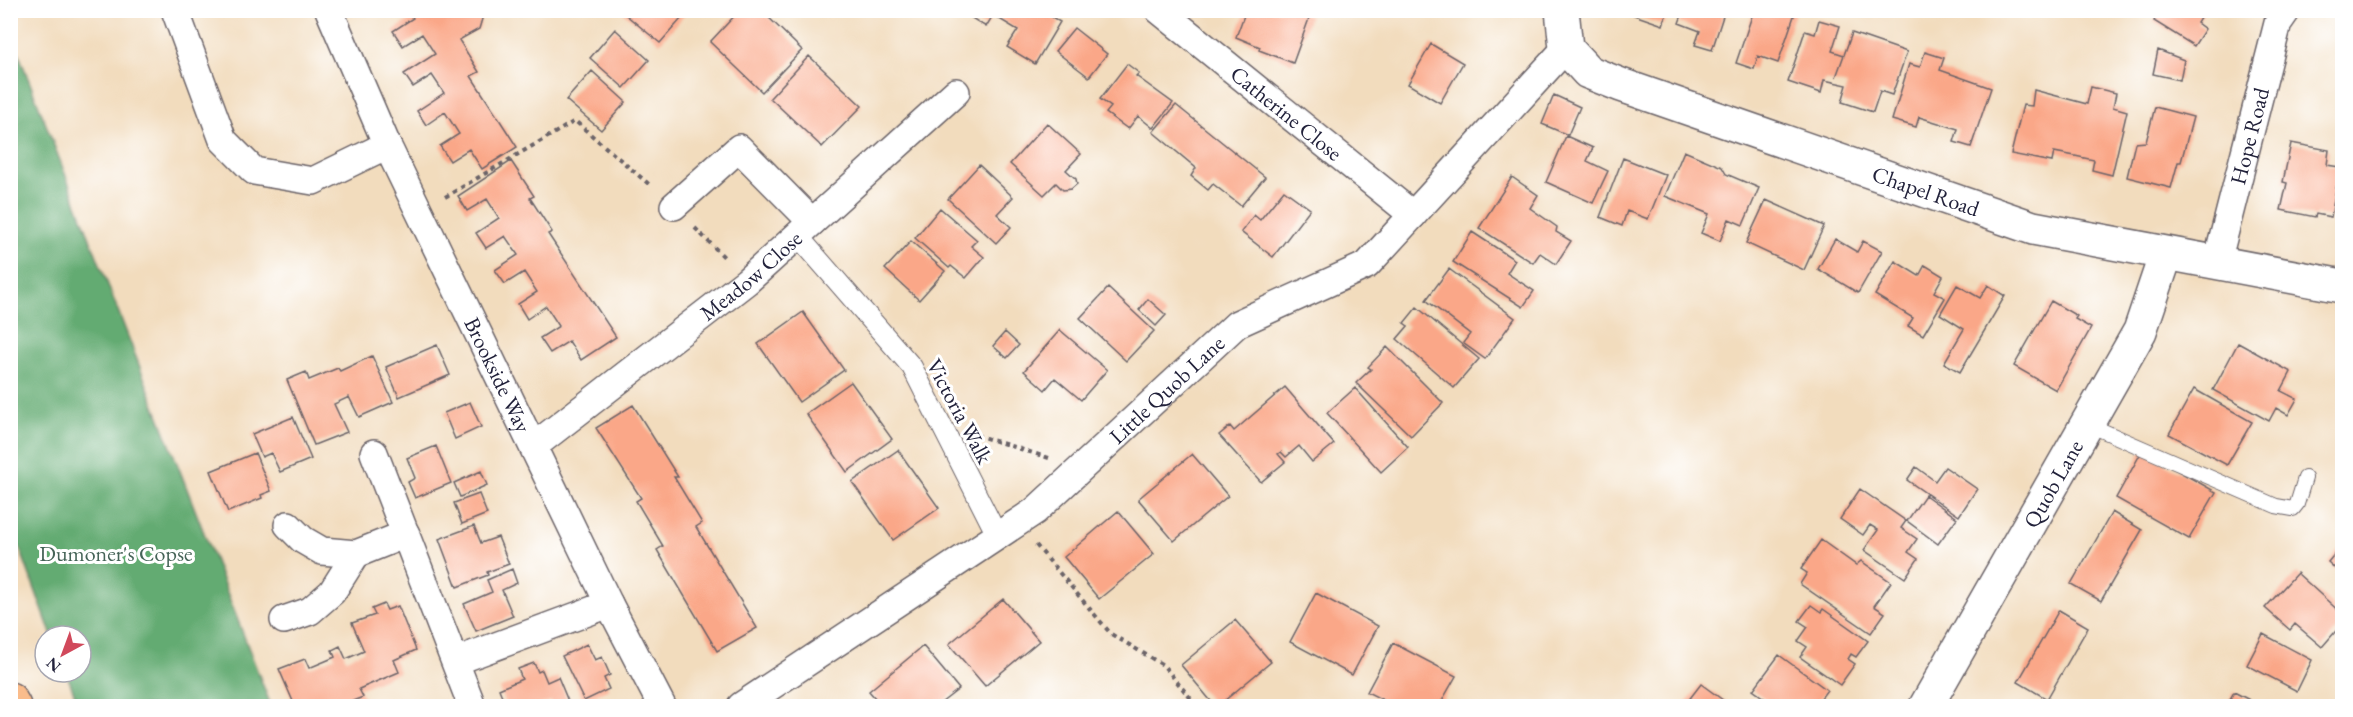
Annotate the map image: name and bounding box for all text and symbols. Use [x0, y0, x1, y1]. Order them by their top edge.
street label: Catherine Close [1224, 59, 1349, 168]
street label: Hope Road [2223, 84, 2276, 188]
street label: Chapel Road [1868, 159, 1984, 224]
street label: Meadow Close [694, 224, 809, 327]
street label: Brookside Way [457, 312, 538, 438]
street label: Little Quob Lane [1103, 329, 1231, 450]
street label: Victoria Walk [920, 354, 1000, 469]
street label: Quob Lane [2017, 434, 2090, 533]
park label: Dumoner's Copse [39, 539, 193, 568]
north arrow [33, 624, 93, 684]
text: N [42, 653, 65, 677]

